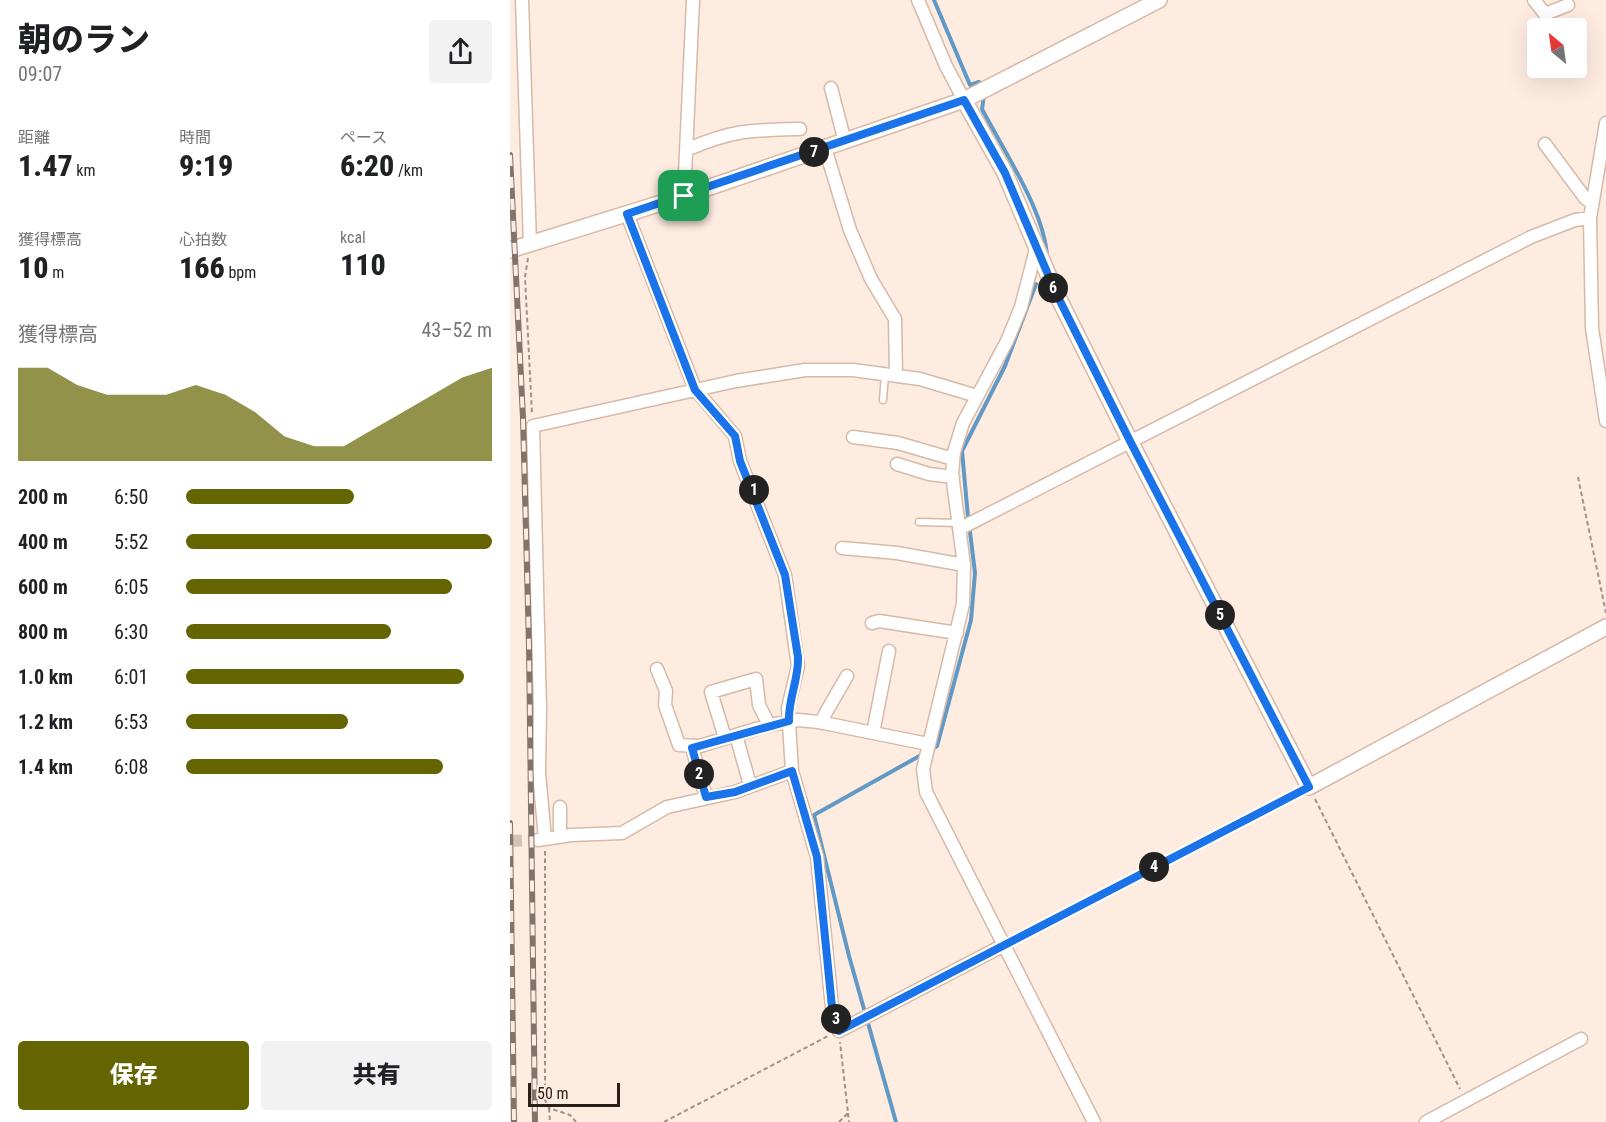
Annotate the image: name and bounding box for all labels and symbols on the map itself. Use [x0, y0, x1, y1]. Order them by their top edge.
north arrow [1527, 18, 1587, 78]
pin: 7 [799, 137, 829, 167]
pin [658, 170, 709, 221]
pin: 6 [1038, 273, 1068, 303]
pin: 1 [739, 475, 769, 505]
pin: 5 [1205, 600, 1235, 630]
pin: 2 [684, 759, 714, 789]
pin: 4 [1139, 852, 1169, 882]
pin: 3 [821, 1004, 851, 1034]
scale bar [528, 1080, 620, 1108]

